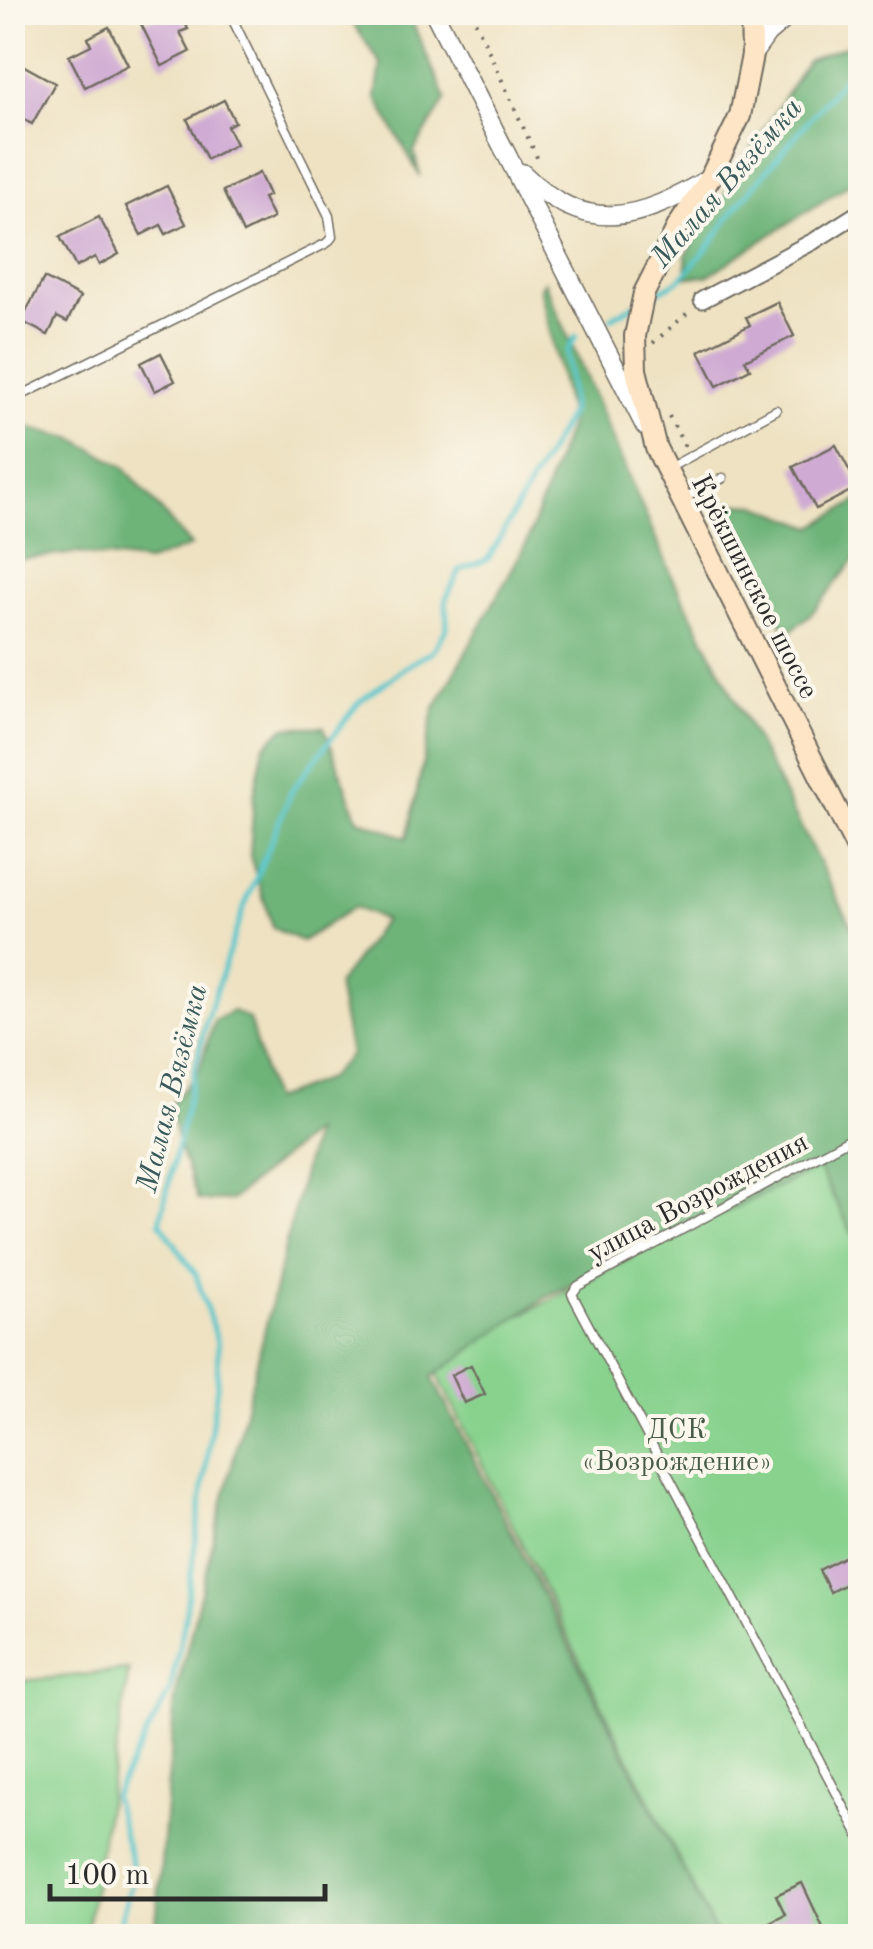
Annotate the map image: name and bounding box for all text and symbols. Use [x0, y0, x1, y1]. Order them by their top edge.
water label: Малая Вязёмка [645, 93, 809, 274]
street label: Крёкшинское шоссе [685, 471, 822, 704]
water label: Малая Вязёмка [132, 981, 213, 1197]
street label: улица Возрождения [584, 1129, 813, 1268]
park label: ДСК «Возрождение» [582, 1417, 772, 1477]
scale bar [50, 1839, 325, 1901]
text: 100 m [65, 1861, 149, 1891]

